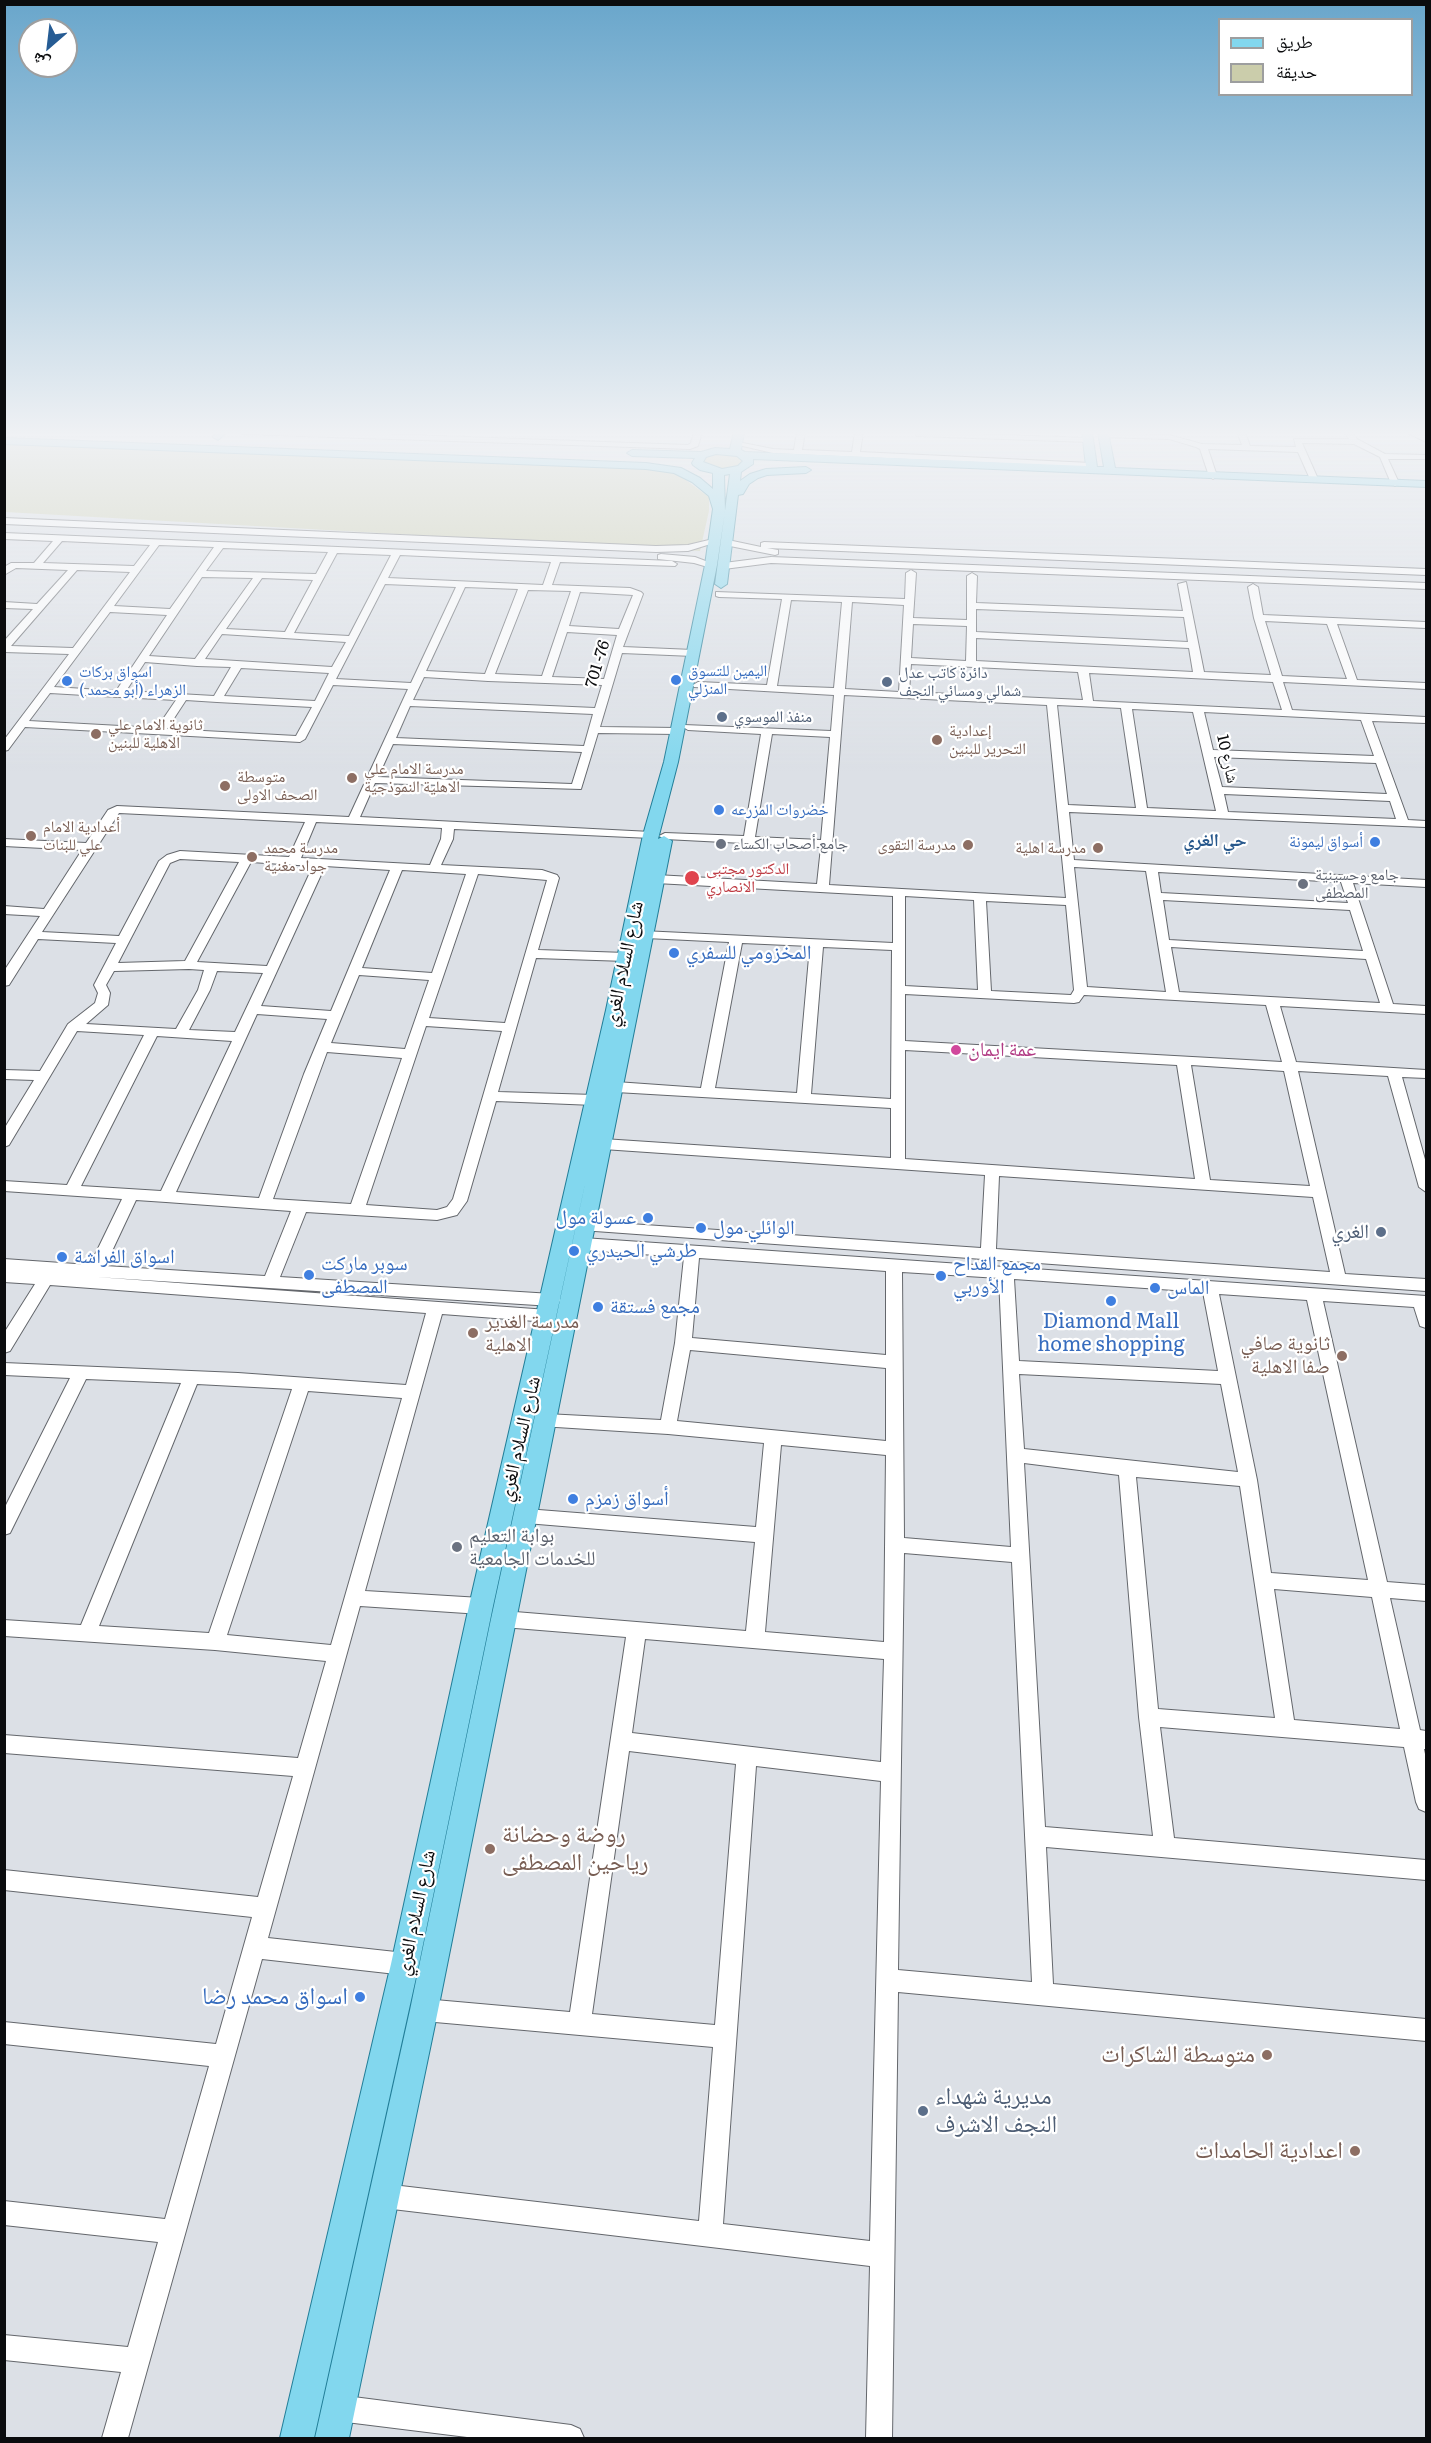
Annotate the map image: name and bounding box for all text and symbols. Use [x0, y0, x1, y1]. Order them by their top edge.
north arrow [18, 18, 78, 78]
legend [1218, 18, 1413, 96]
text: طريق [1276, 27, 1313, 54]
text: ش [27, 48, 54, 77]
text: حديقة [1276, 57, 1317, 84]
street label: 701 -76 [582, 638, 614, 690]
place label: اليمين للتسوق المنزلي [688, 661, 767, 699]
place label: اسواق بركات الزهراء (أبو محمد ) [79, 662, 186, 700]
place label: دائرة كاتب عدل شمالي ومسائي النجف [899, 663, 1021, 701]
marker: اليمين للتسوق المنزلي [669, 673, 683, 687]
marker: اسواق بركات الزهراء (أبو محمد ) [60, 674, 74, 688]
marker: دائرة كاتب عدل شمالي ومسائي النجف [880, 675, 894, 689]
place label: منفذ الموسوي [734, 707, 812, 727]
marker: منفذ الموسوي [715, 710, 729, 724]
place label: ثانوية الامام علي الاهلية للبنين [108, 715, 203, 753]
place label: إعدادية التحرير للبنين [949, 721, 1026, 759]
marker: ثانوية الامام علي الاهلية للبنين [89, 727, 103, 741]
marker: إعدادية التحرير للبنين [930, 733, 944, 747]
street label: شارع 10 [1212, 733, 1242, 785]
place label: مدرسة الامام علي الاهلية النموذجية [364, 759, 463, 797]
place label: متوسطة الصحف الاولى [237, 767, 318, 805]
marker: مدرسة الامام علي الاهلية النموذجية [345, 771, 359, 785]
marker: متوسطة الصحف الاولى [218, 779, 232, 793]
place label: خضروات المزرعه [731, 800, 829, 820]
marker: خضروات المزرعه [712, 803, 726, 817]
place label: أعدادية الامام علي للبنات [43, 817, 120, 855]
marker: أعدادية الامام علي للبنات [24, 829, 38, 843]
district label: حي الغري [1183, 830, 1247, 852]
place label: أسواق ليمونة [1289, 832, 1363, 852]
place label: جامع أصحاب الكساء [733, 834, 848, 854]
place label: مدرسة التقوى [877, 835, 956, 855]
marker: أسواق ليمونة [1368, 835, 1382, 849]
marker: جامع أصحاب الكساء [714, 837, 728, 851]
place label: مدرسة محمد جواد مغنية [264, 838, 338, 876]
marker: مدرسة التقوى [961, 838, 975, 852]
place label: مدرسة اهلية [1015, 838, 1086, 858]
marker: مدرسة اهلية [1091, 841, 1105, 855]
marker: مدرسة محمد جواد مغنية [245, 850, 259, 864]
place label: الدكتور مجتبى الانصاري [706, 859, 789, 897]
place label: جامع وحسينية المصطفى [1315, 865, 1399, 903]
marker: الدكتور مجتبى الانصاري [683, 869, 701, 887]
marker: جامع وحسينية المصطفى [1296, 877, 1310, 891]
street label: شارع السلام الغري [599, 899, 649, 1029]
place label: المخزومي للسفري [686, 941, 811, 965]
marker: المخزومي للسفري [667, 946, 681, 960]
place label: عمة ايمان [968, 1038, 1036, 1062]
marker: عمة ايمان [949, 1043, 963, 1057]
place label: عسولة مول [556, 1206, 636, 1230]
marker: عسولة مول [641, 1211, 655, 1225]
place label: الوائلي مول [713, 1216, 795, 1240]
place label: الغري [1331, 1220, 1369, 1244]
marker: الوائلي مول [694, 1221, 708, 1235]
marker: الغري [1374, 1225, 1388, 1239]
place label: طرشي الحيدري [586, 1239, 697, 1263]
marker: طرشي الحيدري [567, 1244, 581, 1258]
place label: اسواق الفراشة [74, 1245, 175, 1269]
marker: اسواق الفراشة [55, 1250, 69, 1264]
place label: سوبر ماركت المصطفى [321, 1252, 408, 1299]
place label: مجمع القداح الأوربي [953, 1252, 1041, 1299]
marker: سوبر ماركت المصطفى [302, 1268, 316, 1282]
marker: مجمع القداح الأوربي [934, 1269, 948, 1283]
place label: الماس [1167, 1276, 1210, 1300]
marker: الماس [1148, 1281, 1162, 1295]
marker: Diamond Mall home shopping [1104, 1294, 1118, 1308]
place label: مجمع فستقة [610, 1295, 700, 1319]
marker: مجمع فستقة [591, 1300, 605, 1314]
place label: مدرسة الغدير الاهلية [485, 1310, 579, 1357]
place label: Diamond Mall home shopping [1037, 1310, 1185, 1357]
marker: مدرسة الغدير الاهلية [466, 1326, 480, 1340]
place label: ثانوية صافي صفا الاهلية [1240, 1332, 1330, 1379]
marker: ثانوية صافي صفا الاهلية [1335, 1349, 1349, 1363]
street label: شارع السلام الغري [494, 1374, 546, 1504]
place label: أسواق زمزم [585, 1487, 669, 1511]
marker: أسواق زمزم [566, 1492, 580, 1506]
place label: بوابة التعليم للخدمات الجامعية [469, 1524, 596, 1571]
marker: بوابة التعليم للخدمات الجامعية [450, 1540, 464, 1554]
place label: روضة وحضانة رياحين المصطفى [502, 1821, 649, 1877]
marker: روضة وحضانة رياحين المصطفى [483, 1842, 497, 1856]
street label: شارع السلام الغري [391, 1848, 441, 1978]
place label: اسواق محمد رضا [202, 1983, 348, 2011]
marker: اسواق محمد رضا [353, 1990, 367, 2004]
place label: متوسطة الشاكرات [1101, 2041, 1255, 2069]
marker: متوسطة الشاكرات [1260, 2048, 1274, 2062]
place label: مديرية شهداء النجف الاشرف [935, 2083, 1057, 2139]
marker: مديرية شهداء النجف الاشرف [916, 2104, 930, 2118]
place label: اعدادية الحامدات [1195, 2137, 1343, 2165]
marker: اعدادية الحامدات [1348, 2144, 1362, 2158]

